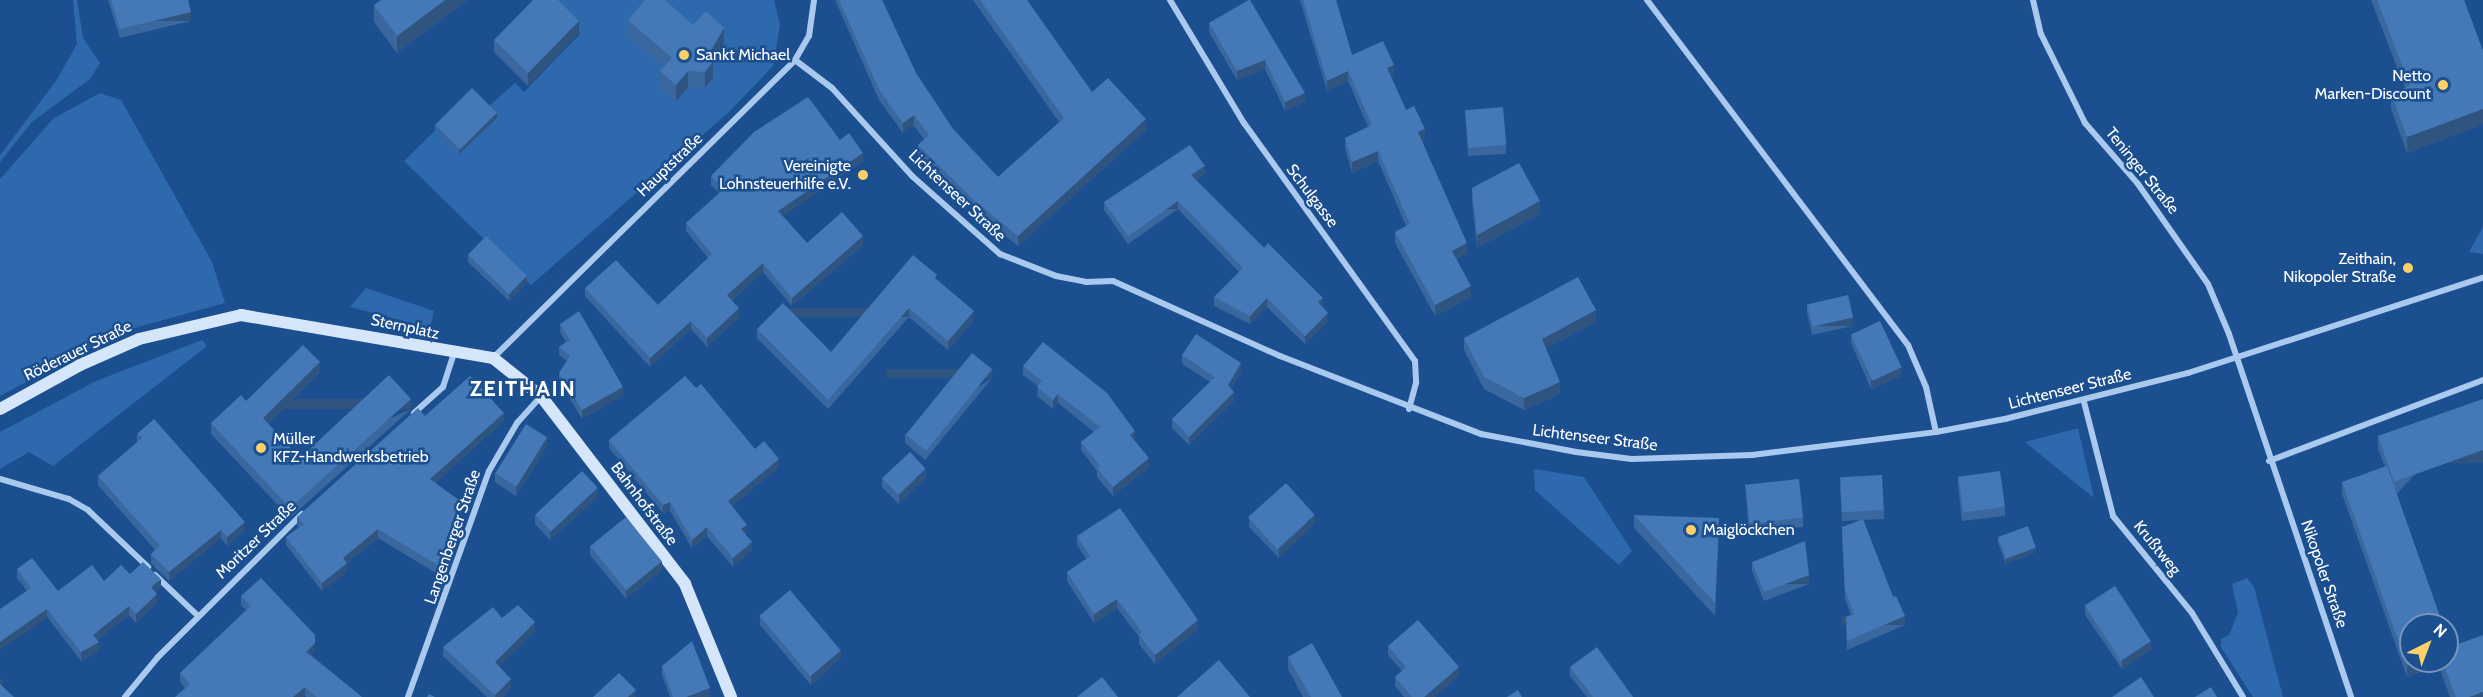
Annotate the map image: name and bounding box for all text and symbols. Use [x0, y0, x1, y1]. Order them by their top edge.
place label: Sankt Michael [696, 45, 790, 65]
marker: Sankt Michael [677, 48, 691, 62]
place label: Netto Marken-Discount [2315, 66, 2431, 104]
marker: Netto Marken-Discount [2436, 78, 2450, 92]
street label: Teninger Straße [2101, 124, 2183, 218]
street label: Hauptstraße [633, 129, 707, 201]
street label: Lichtenseer Straße [904, 146, 1010, 246]
place label: Vereinigte Lohnsteuerhilfe e.V. [719, 156, 851, 194]
street label: Schulgasse [1282, 160, 1342, 232]
marker: Vereinigte Lohnsteuerhilfe e.V. [856, 168, 870, 182]
place label: Zeithain, Nikopoler Straße [2283, 249, 2396, 287]
marker: Zeithain, Nikopoler Straße [2401, 261, 2415, 275]
street label: Sternplatz [369, 310, 441, 344]
street label: Röderauer Straße [21, 317, 135, 385]
street label: Lichtenseer Straße [2007, 364, 2133, 414]
district label: ZEITHAIN [470, 376, 576, 402]
street label: Lichtenseer Straße [1531, 421, 1659, 455]
place label: Müller KFZ-Handwerksbetrieb [273, 429, 429, 467]
marker: Müller KFZ-Handwerksbetrieb [254, 441, 268, 455]
street label: Bahnhofstraße [606, 458, 682, 550]
street label: Langenberger Straße [421, 467, 485, 607]
street label: Moritzer Straße [212, 497, 300, 583]
street label: Krußtweg [2129, 517, 2185, 579]
street label: Nikopoler Straße [2297, 518, 2351, 630]
place label: Maiglöckchen [1703, 520, 1795, 540]
marker: Maiglöckchen [1684, 523, 1698, 537]
north arrow [2399, 613, 2459, 673]
text: N [2429, 620, 2451, 642]

